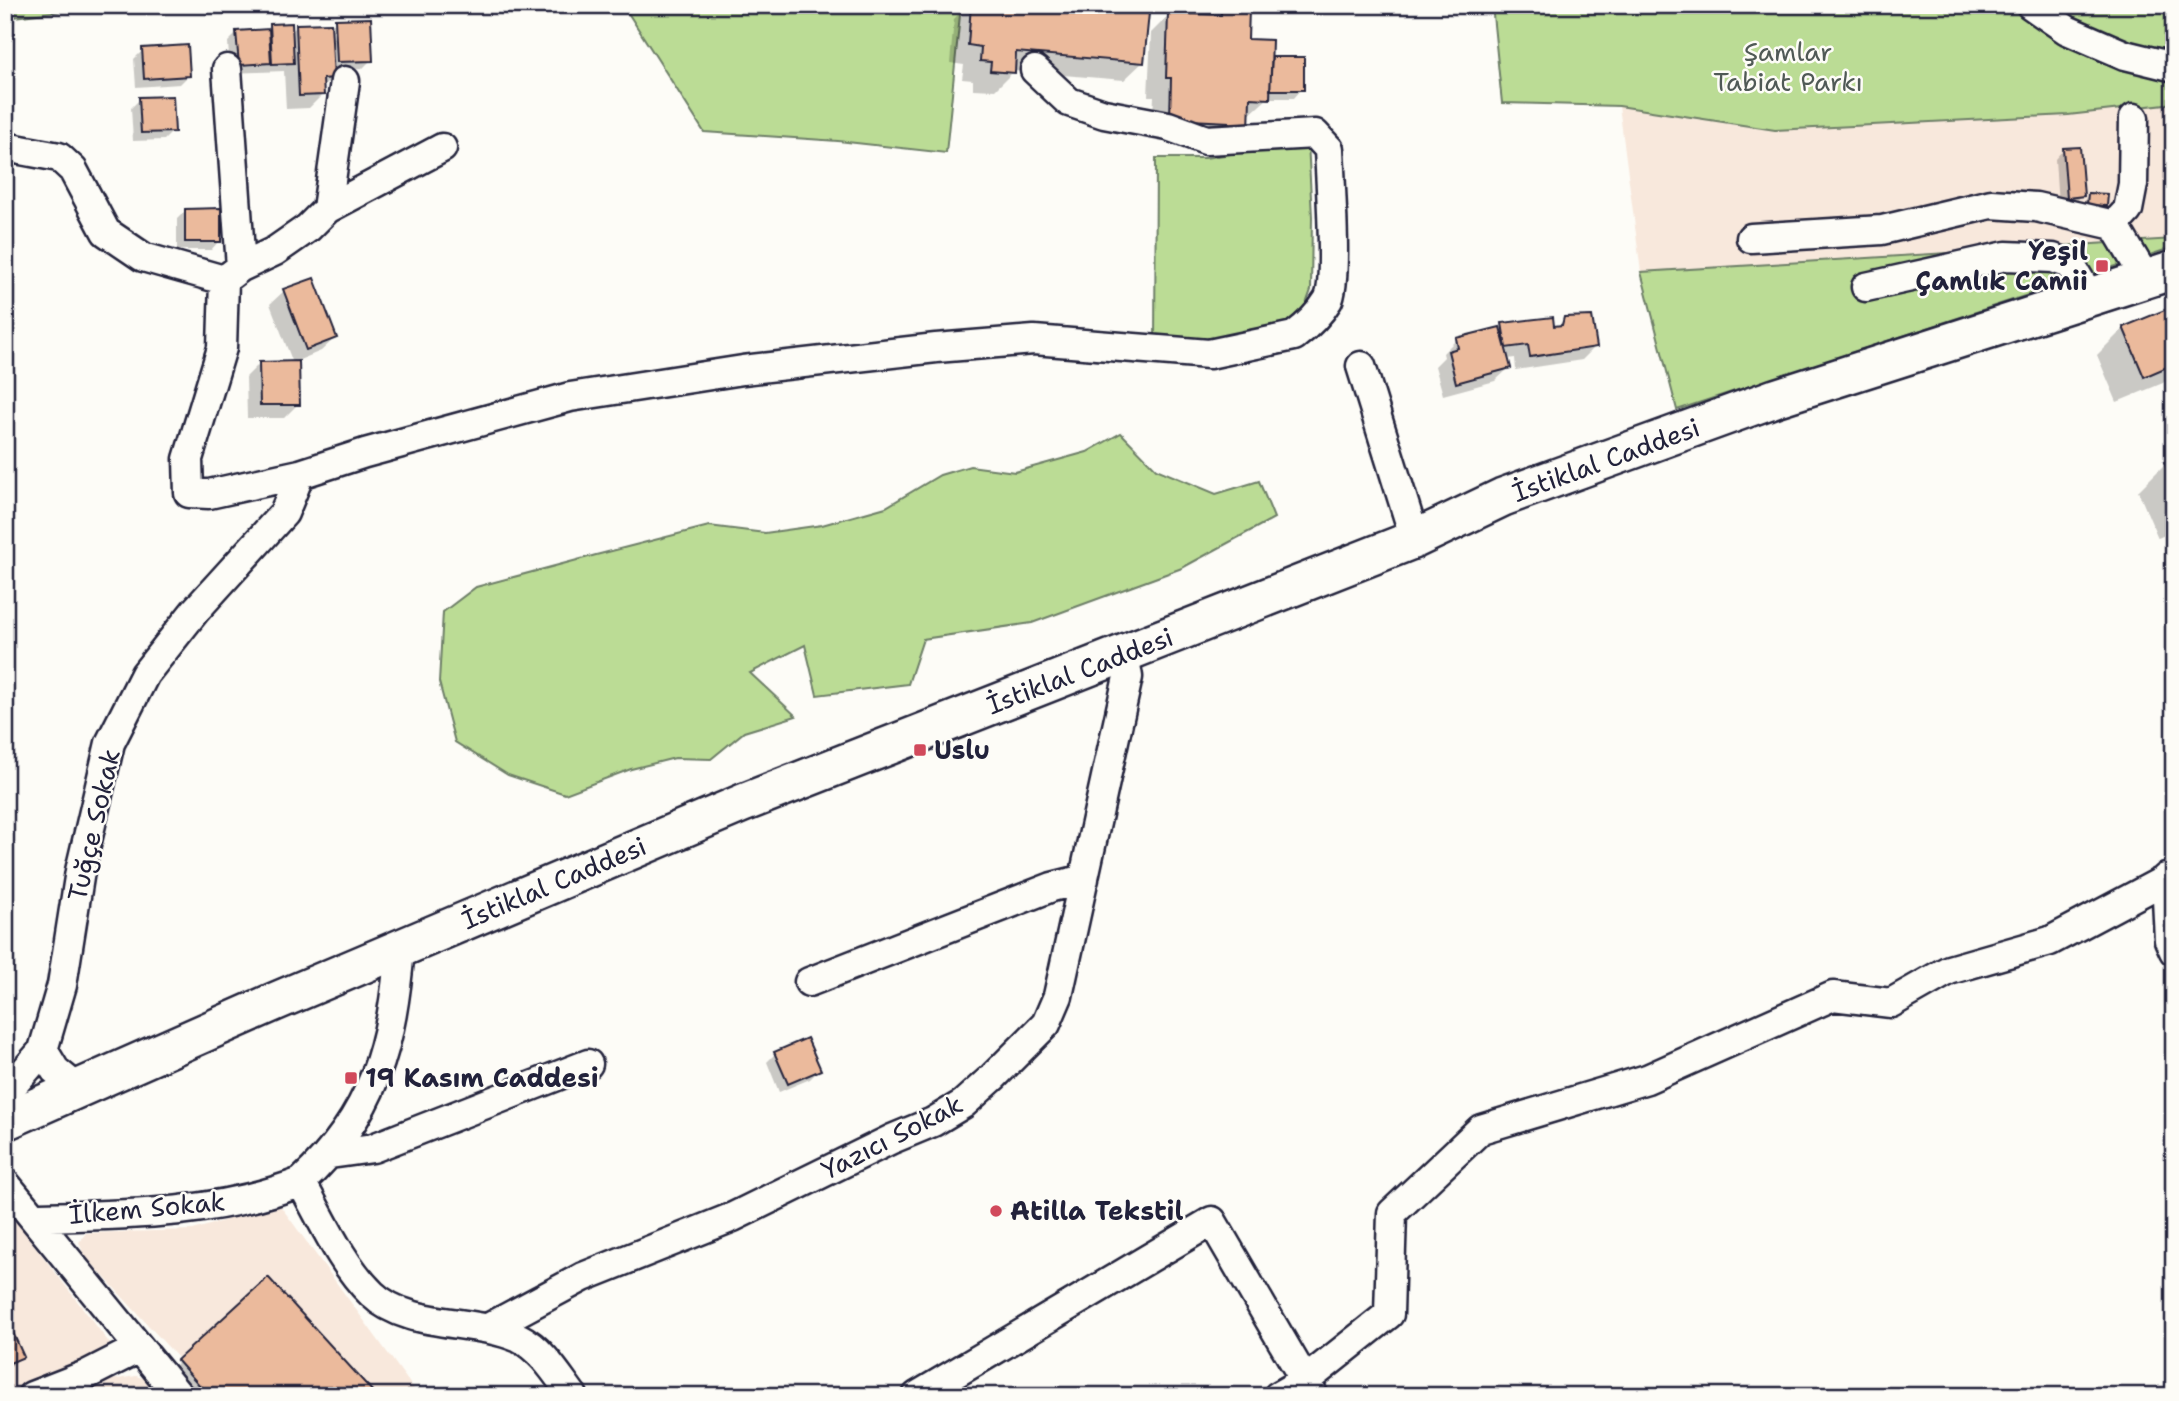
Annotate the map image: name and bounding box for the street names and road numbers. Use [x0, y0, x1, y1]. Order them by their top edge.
street label: İstiklal Caddesi [1507, 409, 1704, 510]
street label: İstiklal Caddesi [982, 619, 1178, 722]
street label: Tuğçe Sokak [59, 745, 128, 904]
street label: İstiklal Caddesi [456, 828, 651, 937]
street label: Yazıcı Sokak [815, 1086, 968, 1187]
street label: İlkem Sokak [67, 1183, 227, 1232]

